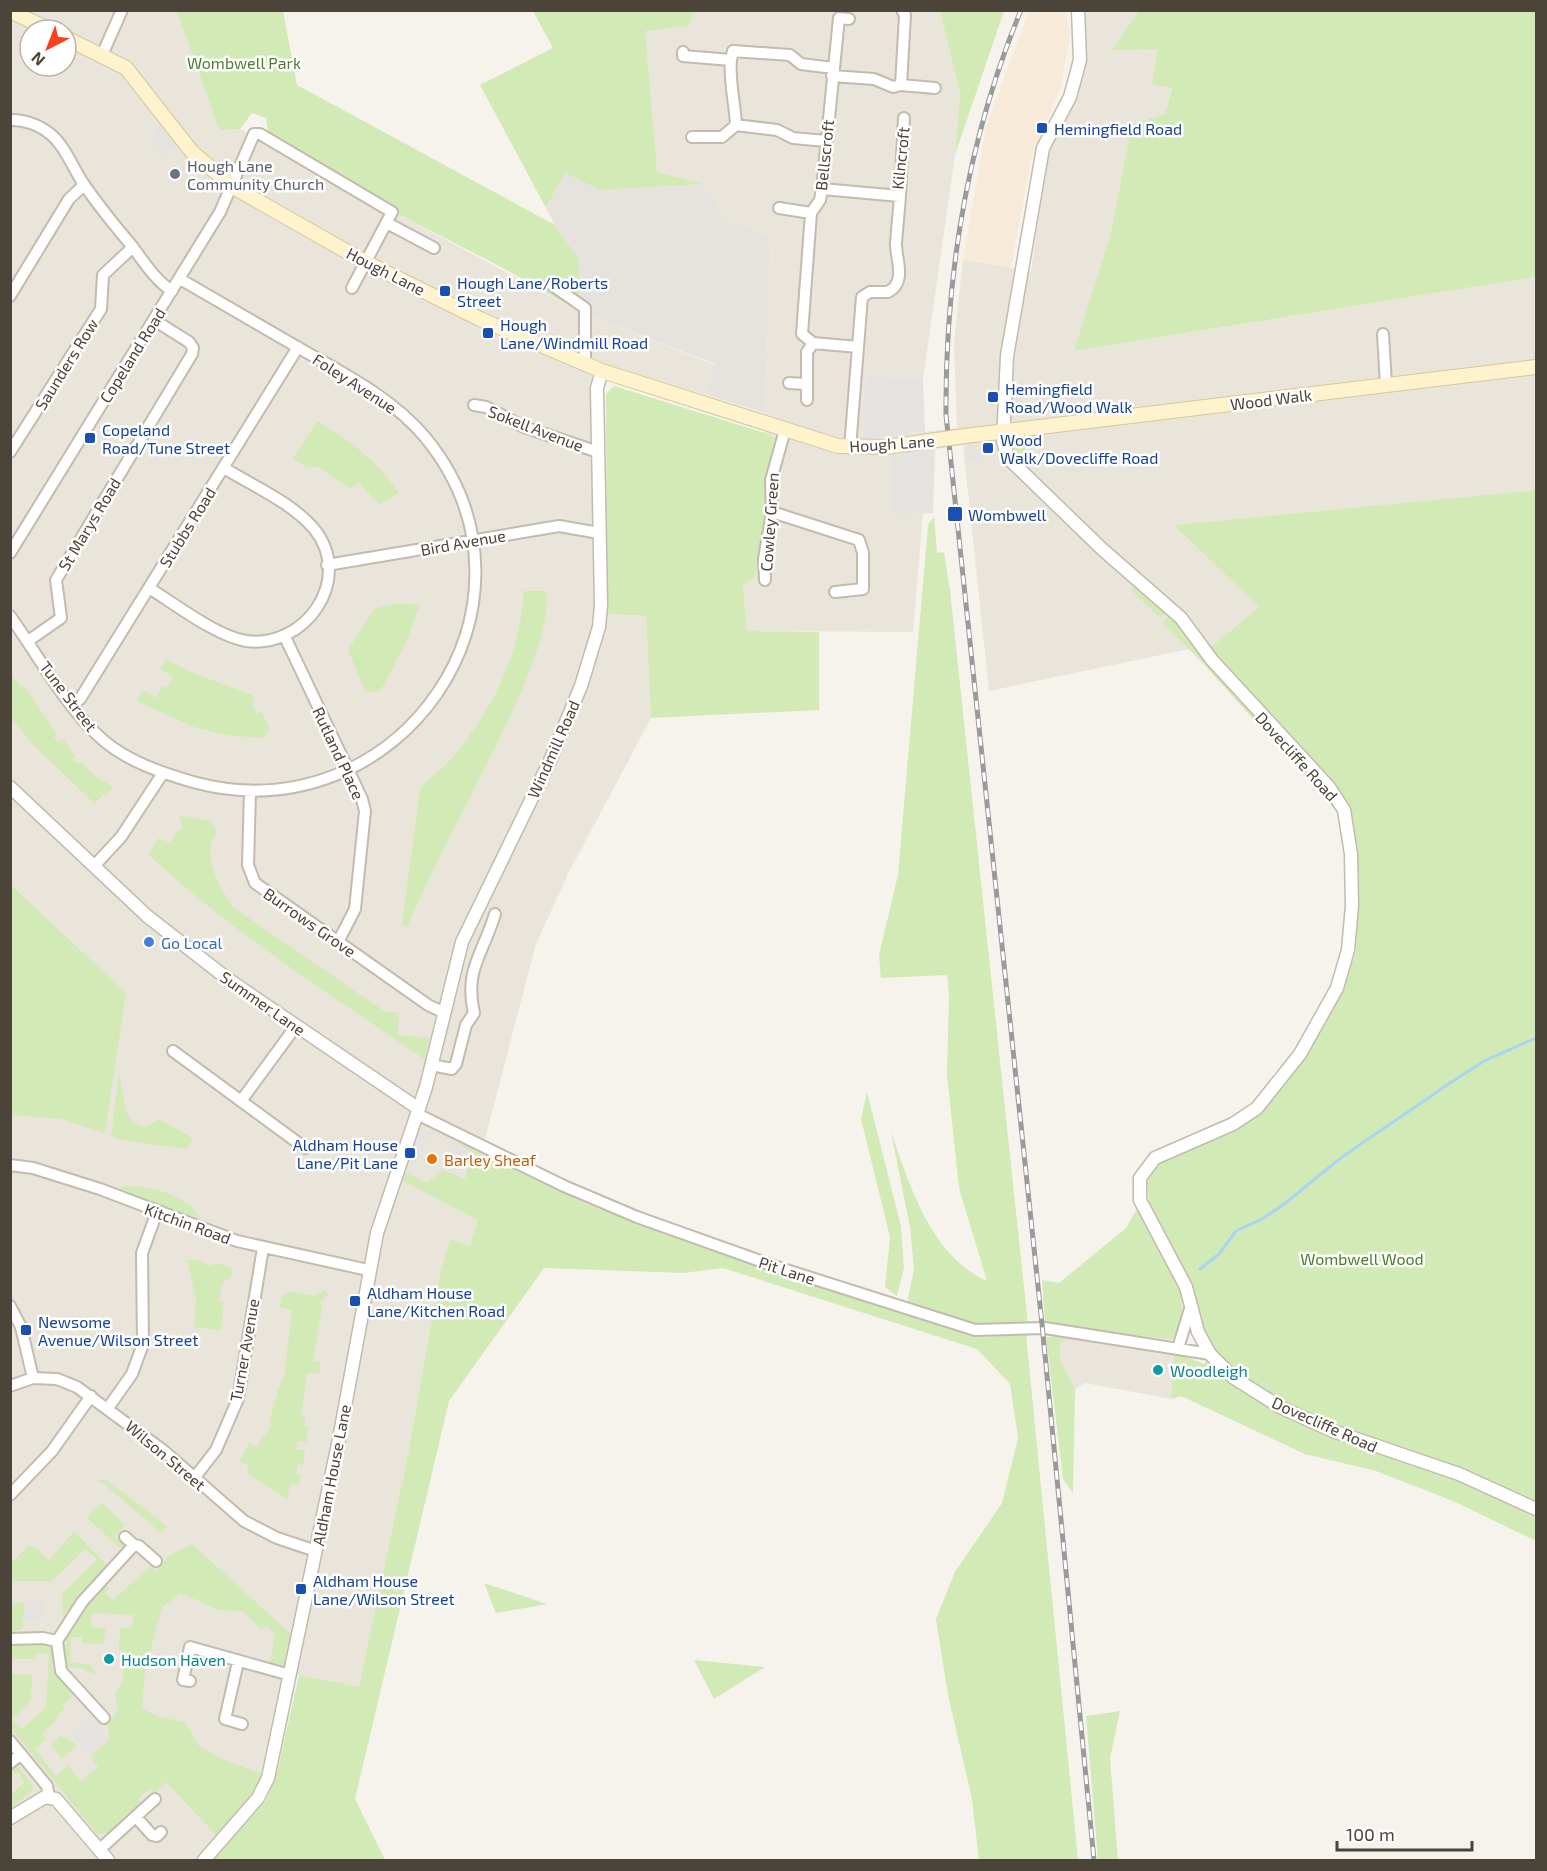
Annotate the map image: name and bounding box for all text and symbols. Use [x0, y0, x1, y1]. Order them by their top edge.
north arrow [18, 18, 78, 78]
text: N [27, 49, 48, 70]
park label: Wombwell Park [187, 53, 301, 72]
street label: Bellscroft [811, 118, 837, 192]
place label: Hemingfield Road [1054, 119, 1182, 138]
marker: Hemingfield Road [1035, 121, 1049, 135]
street label: Kilncroft [887, 126, 913, 190]
place label: Hough Lane Community Church [187, 156, 324, 193]
marker: Hough Lane Community Church [168, 167, 182, 181]
street label: Hough Lane [344, 243, 428, 299]
place label: Hough Lane/Roberts Street [457, 273, 608, 310]
marker: Hough Lane/Roberts Street [438, 284, 452, 298]
street label: Copeland Road [95, 304, 169, 406]
street label: Saunders Row [30, 315, 102, 413]
place label: Hough Lane/Windmill Road [500, 315, 648, 352]
marker: Hough Lane/Windmill Road [481, 326, 495, 340]
street label: Foley Avenue [310, 349, 400, 417]
place label: Hemingfield Road/Wood Walk [1005, 379, 1132, 416]
street label: Wood Walk [1229, 385, 1313, 413]
marker: Hemingfield Road/Wood Walk [986, 390, 1000, 404]
street label: Sokell Avenue [486, 401, 586, 455]
place label: Copeland Road/Tune Street [102, 420, 230, 457]
place label: Wood Walk/Dovecliffe Road [1000, 430, 1158, 467]
marker: Copeland Road/Tune Street [83, 431, 97, 445]
street label: Hough Lane [849, 431, 935, 455]
marker: Wood Walk/Dovecliffe Road [981, 441, 995, 455]
street label: Cowley Green [756, 472, 782, 572]
street label: St Marys Road [54, 474, 124, 574]
street label: Stubbs Road [155, 483, 219, 571]
marker: Wombwell [946, 505, 964, 523]
place label: Wombwell [968, 505, 1047, 524]
street label: Bird Avenue [419, 525, 507, 559]
street label: Tune Street [36, 657, 102, 735]
street label: Windmill Road [523, 697, 583, 801]
street label: Rutland Place [309, 704, 369, 802]
street label: Dovecliffe Road [1252, 708, 1342, 804]
street label: Burrows Grove [260, 883, 360, 961]
place label: Go Local [161, 933, 223, 952]
marker: Go Local [142, 935, 156, 949]
street label: Summer Lane [217, 967, 309, 1039]
place label: Aldham House Lane/Pit Lane [293, 1135, 398, 1172]
marker: Aldham House Lane/Pit Lane [403, 1146, 417, 1160]
place label: Barley Sheaf [444, 1150, 537, 1169]
marker: Barley Sheaf [425, 1152, 439, 1166]
street label: Kitchin Road [142, 1199, 234, 1247]
park label: Wombwell Wood [1300, 1249, 1424, 1268]
street label: Pit Lane [756, 1252, 818, 1288]
place label: Aldham House Lane/Kitchen Road [367, 1283, 505, 1320]
marker: Aldham House Lane/Kitchen Road [348, 1294, 362, 1308]
street label: Turner Avenue [226, 1297, 262, 1403]
place label: Newsome Avenue/Wilson Street [38, 1312, 198, 1349]
marker: Newsome Avenue/Wilson Street [19, 1323, 33, 1337]
place label: Woodleigh [1170, 1361, 1248, 1380]
marker: Woodleigh [1151, 1363, 1165, 1377]
street label: Dovecliffe Road [1269, 1392, 1381, 1456]
street label: Aldham House Lane [308, 1403, 354, 1547]
street label: Wilson Street [122, 1416, 210, 1494]
place label: Aldham House Lane/Wilson Street [313, 1571, 455, 1608]
marker: Aldham House Lane/Wilson Street [294, 1582, 308, 1596]
place label: Hudson Haven [121, 1650, 226, 1669]
marker: Hudson Haven [102, 1652, 116, 1666]
scale bar [1337, 1814, 1472, 1852]
text: 100 m [1346, 1823, 1395, 1845]

